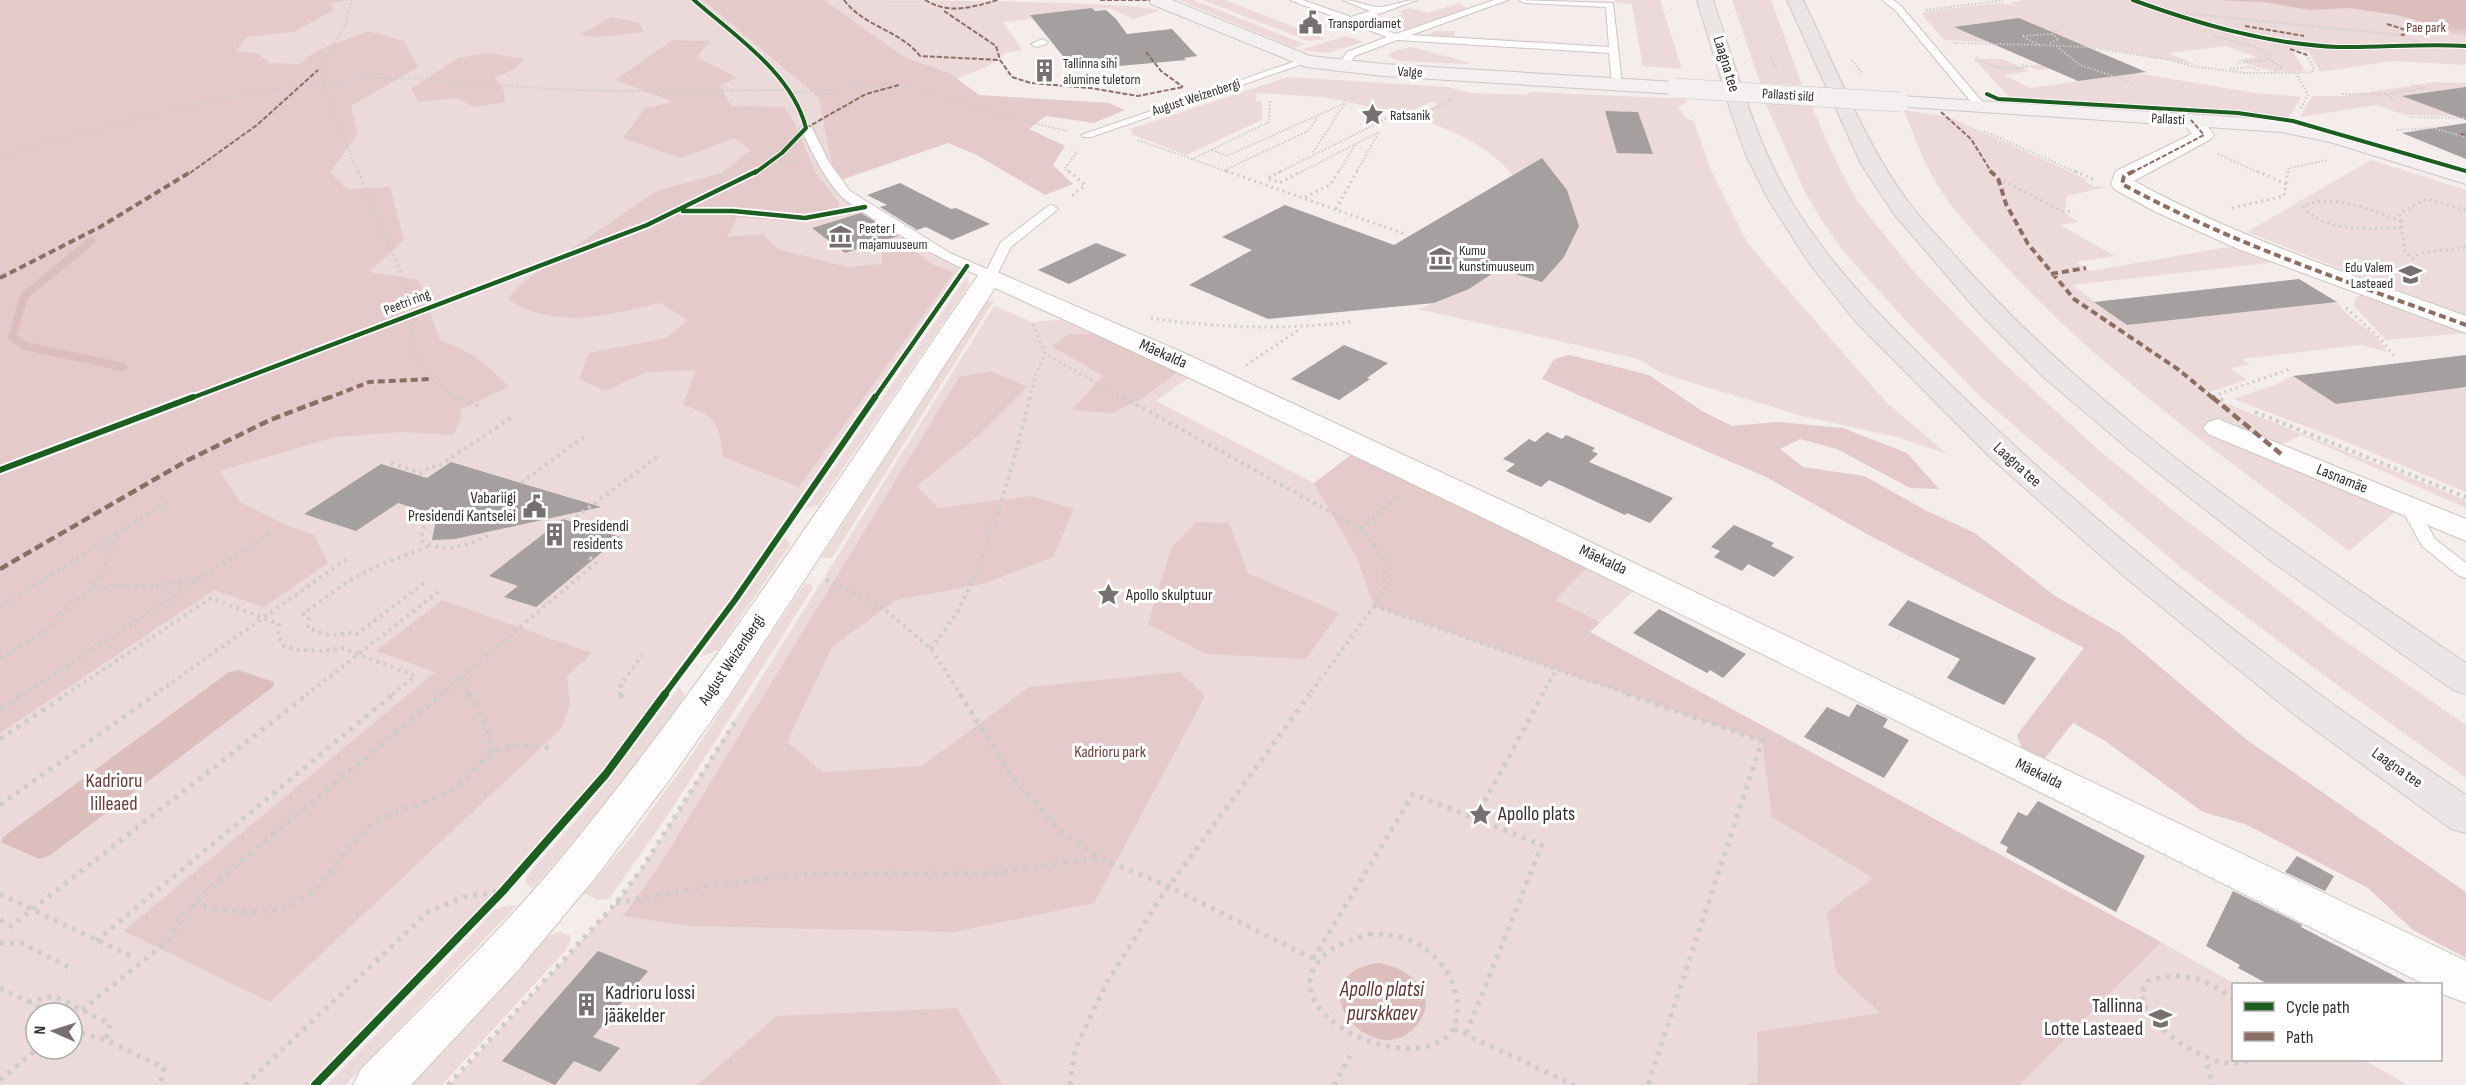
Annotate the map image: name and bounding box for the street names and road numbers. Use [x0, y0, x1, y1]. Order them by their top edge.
street label: Laagna tee [1708, 34, 1744, 94]
street label: Valge [1397, 63, 1423, 81]
street label: August Weizenbergi [1149, 75, 1242, 120]
street label: Pallasti sild [1762, 85, 1815, 105]
street label: Pallasti [2151, 110, 2185, 128]
street label: Peetri ring [381, 285, 433, 319]
street label: Mäekalda [1136, 335, 1190, 373]
street label: Laagna tee [1989, 439, 2045, 491]
street label: Lasnamäe [2314, 460, 2370, 498]
street label: Mäekalda [1576, 541, 1630, 579]
street label: August Weizenbergi [694, 611, 769, 710]
street label: Laagna tee [2368, 744, 2426, 792]
street label: Mäekalda [2012, 754, 2066, 794]

